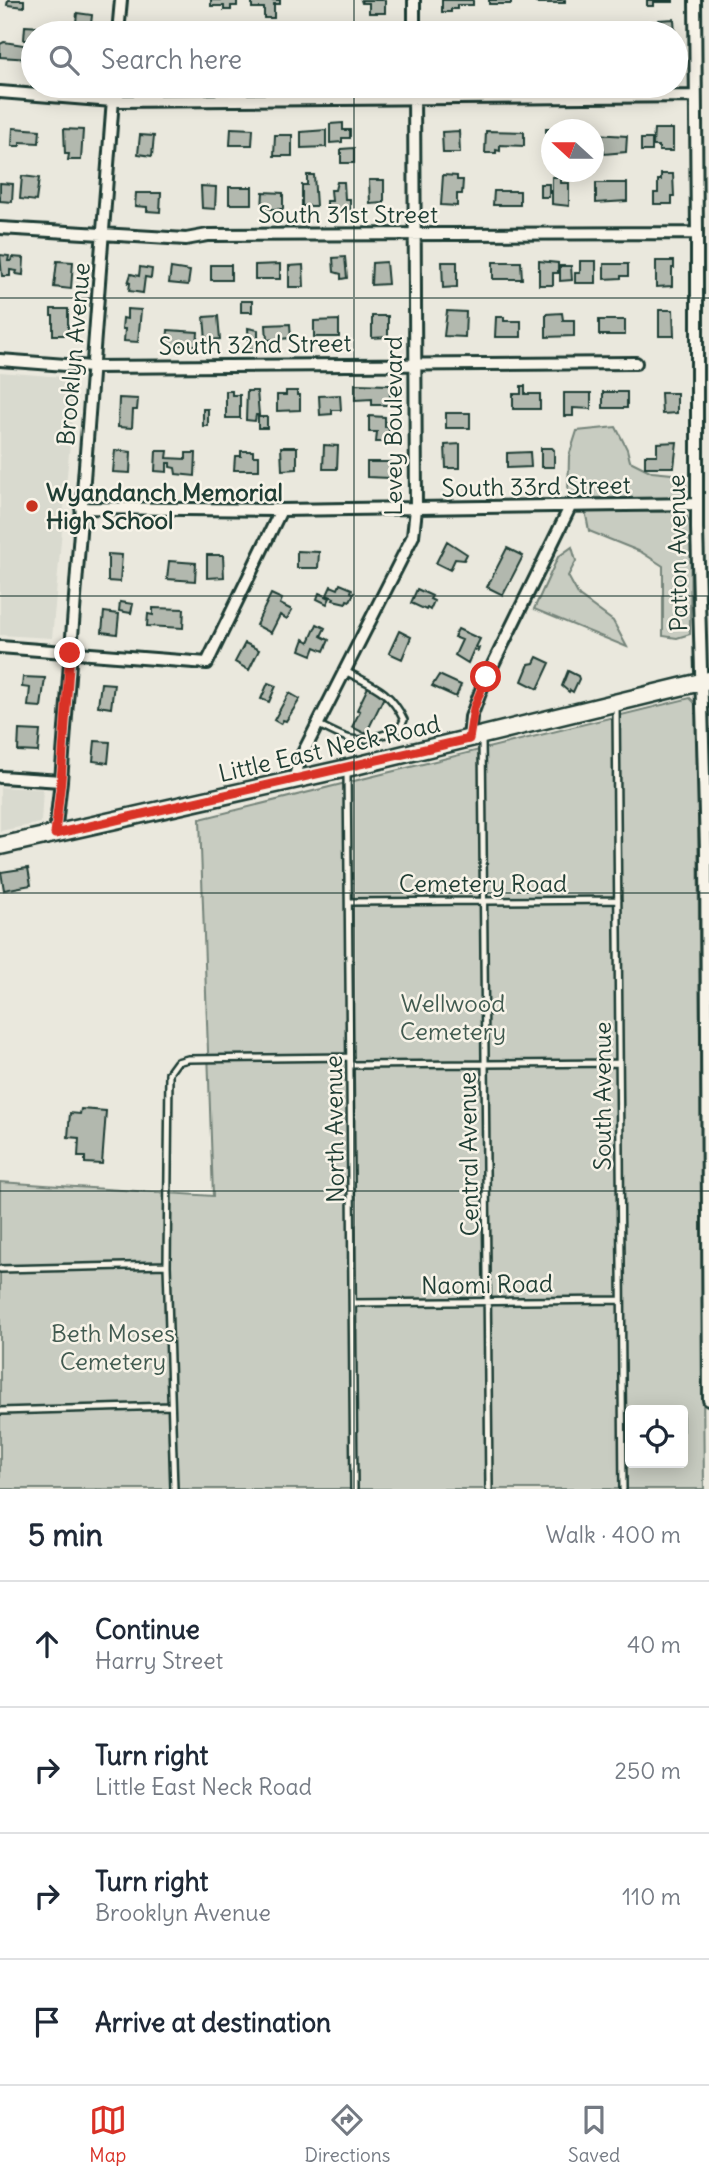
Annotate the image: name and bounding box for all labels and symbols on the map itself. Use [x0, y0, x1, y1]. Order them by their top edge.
north arrow [541, 119, 604, 182]
street label: South 31st Street [258, 199, 438, 229]
street label: Brooklyn Avenue [50, 261, 96, 447]
street label: South 32nd Street [158, 327, 352, 361]
street label: Levey Boulevard [378, 336, 408, 516]
street label: South 33rd Street [441, 469, 631, 503]
street label: Patton Avenue [661, 474, 693, 632]
place label: Wyandanch Memorial High School [46, 477, 283, 535]
marker: Wyandanch Memorial High School [24, 498, 40, 514]
route end [54, 637, 85, 668]
route start [470, 661, 501, 692]
street label: Little East Neck Road [215, 708, 443, 788]
street label: Cemetery Road [399, 868, 567, 898]
park label: Wellwood Cemetery [400, 988, 506, 1046]
street label: South Avenue [587, 1022, 617, 1170]
street label: North Avenue [318, 1055, 350, 1203]
street label: Central Avenue [452, 1071, 484, 1237]
street label: Naomi Road [421, 1268, 553, 1300]
park label: Beth Moses Cemetery [51, 1318, 175, 1376]

